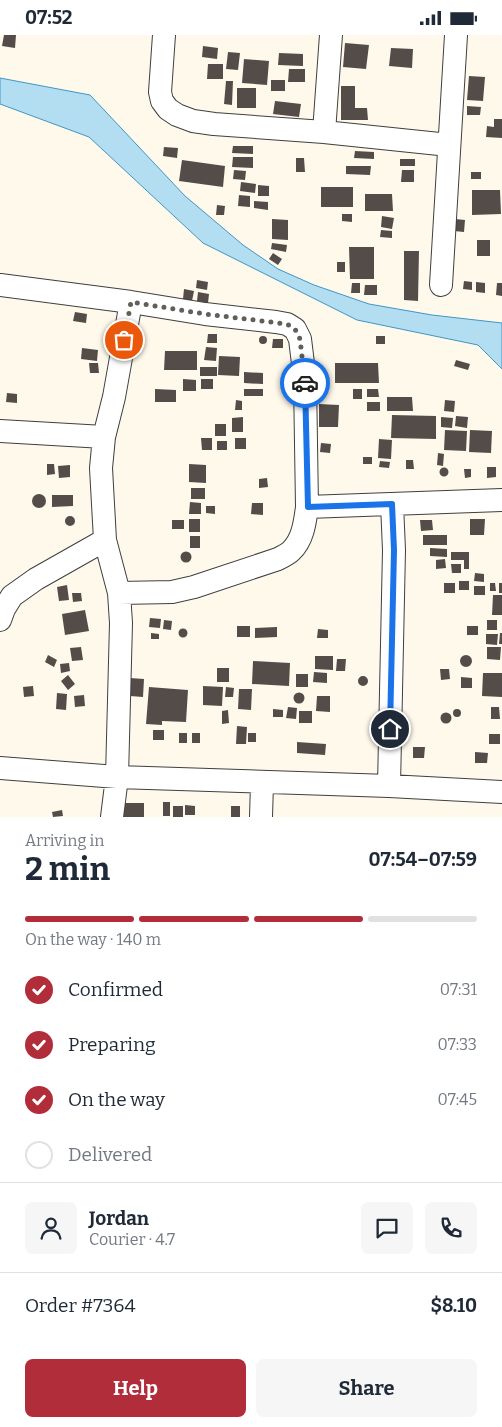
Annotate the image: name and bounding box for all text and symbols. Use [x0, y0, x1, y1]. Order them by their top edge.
text: 07:52 [25, 6, 73, 29]
pin [103, 319, 145, 361]
icon: bag [110, 326, 138, 354]
courier [280, 358, 330, 408]
icon: car [291, 369, 319, 397]
pin [369, 708, 411, 750]
icon: home [376, 715, 404, 743]
text: Arriving in [25, 831, 104, 850]
text: 07:54–07:59 [368, 848, 477, 871]
text: 2 min [25, 850, 110, 888]
text: On the way · 140 m [25, 930, 161, 949]
icon: check [25, 976, 53, 1004]
text: Confirmed [68, 978, 163, 1001]
text: 07:31 [440, 980, 477, 999]
icon: check [25, 1031, 53, 1059]
text: Preparing [68, 1033, 156, 1056]
text: 07:33 [437, 1035, 477, 1054]
icon: check [25, 1086, 53, 1114]
text: On the way [68, 1088, 165, 1111]
text: 07:45 [437, 1090, 477, 1109]
text: Delivered [68, 1143, 152, 1166]
button: person [25, 1202, 77, 1254]
button: chat [361, 1202, 413, 1254]
button: phone [425, 1202, 477, 1254]
text: Jordan [89, 1207, 149, 1230]
text: Courier · 4.7 [89, 1230, 175, 1249]
text: Order #7364 [25, 1294, 136, 1317]
text: $8.10 [430, 1294, 477, 1317]
button: Help [25, 1359, 246, 1417]
button: Share [256, 1359, 477, 1417]

